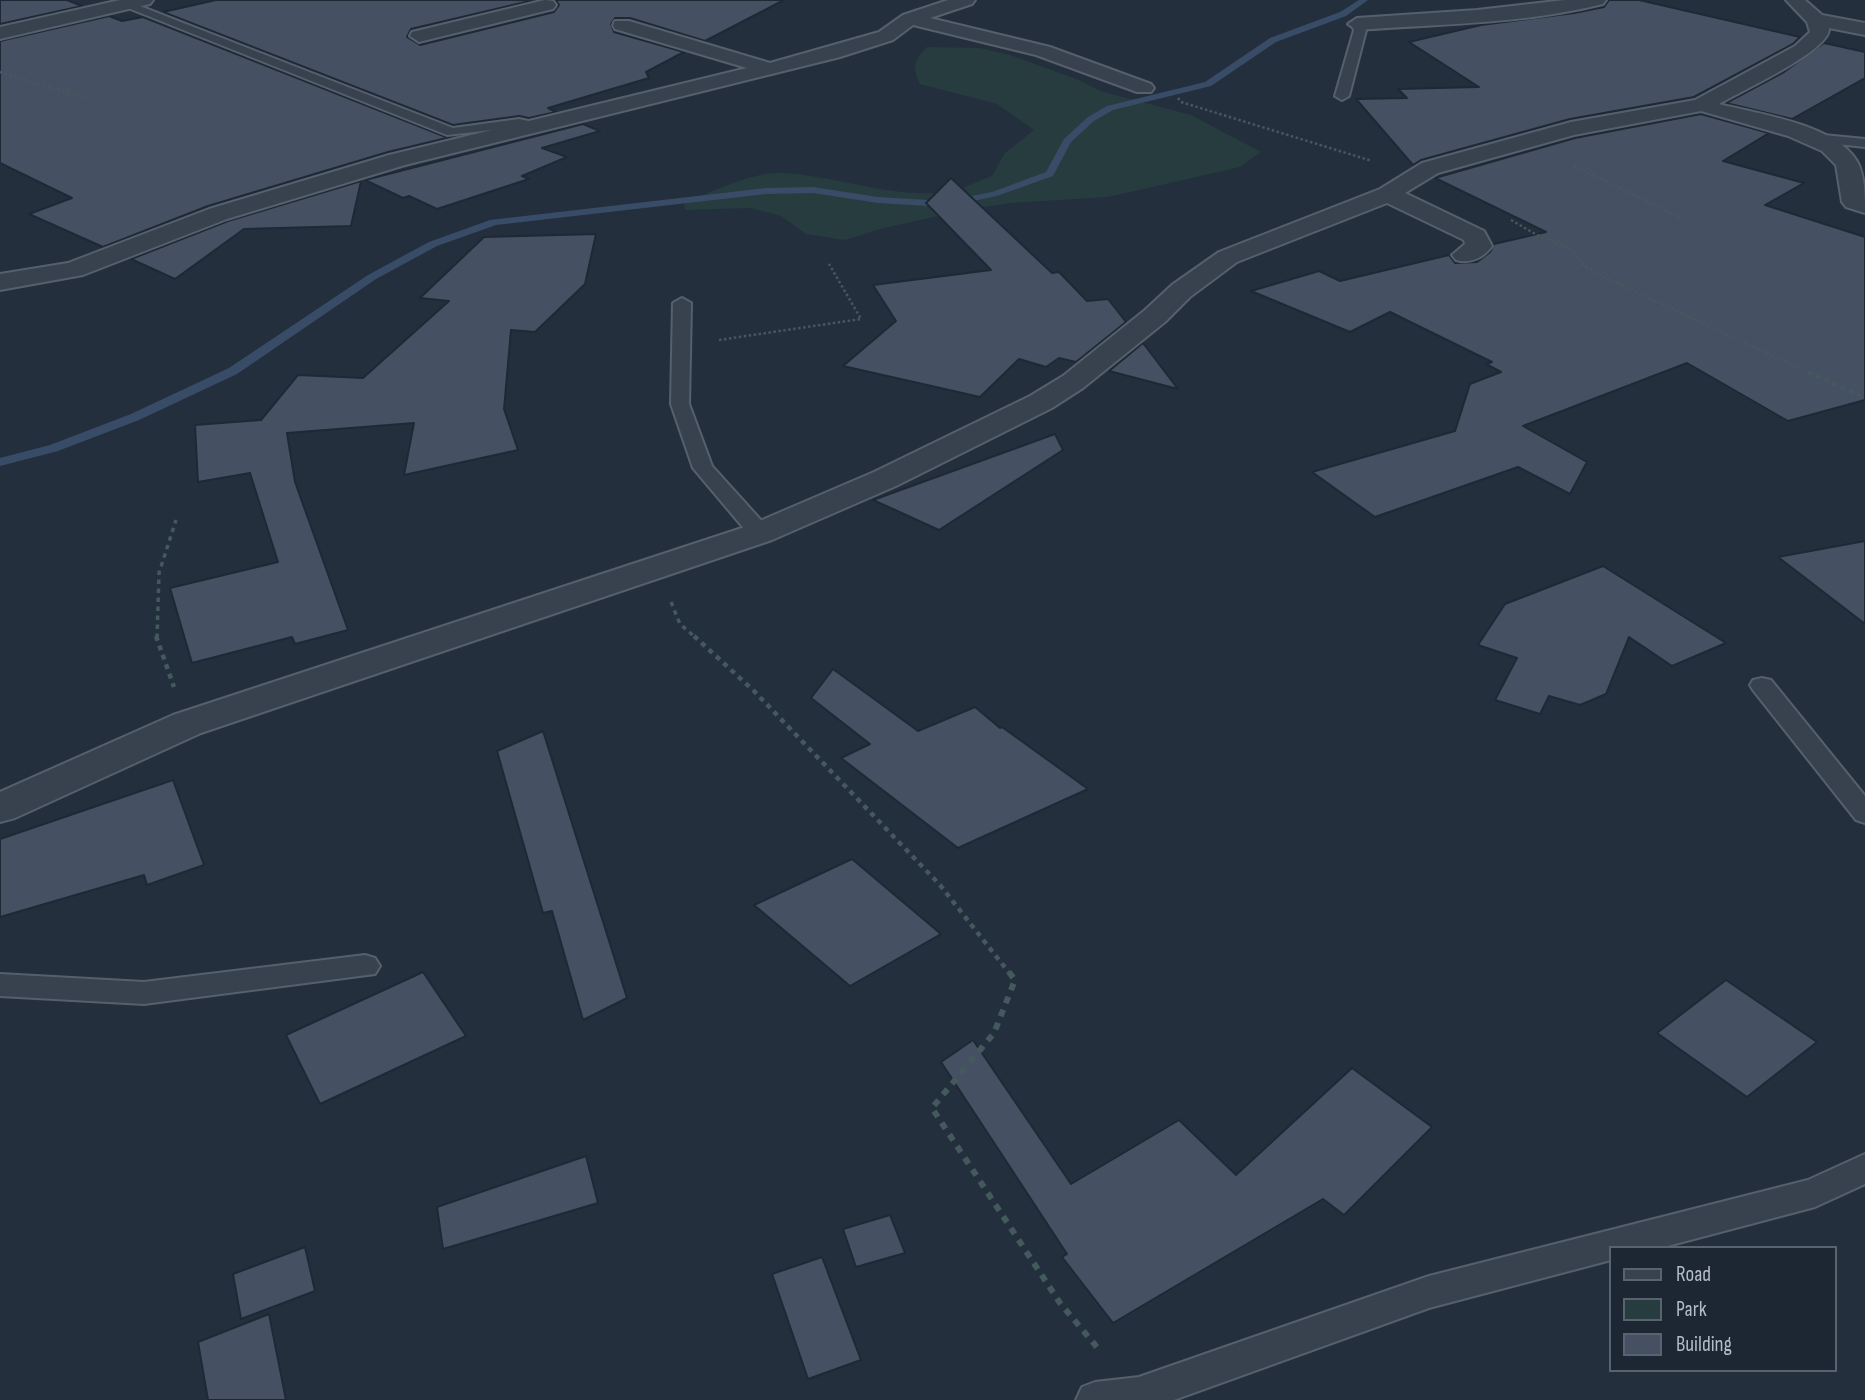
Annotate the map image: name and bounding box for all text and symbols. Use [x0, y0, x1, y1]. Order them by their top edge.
legend [1610, 1246, 1837, 1372]
text: Road [1676, 1262, 1711, 1287]
text: Park [1676, 1297, 1707, 1322]
text: Building [1676, 1332, 1732, 1357]

